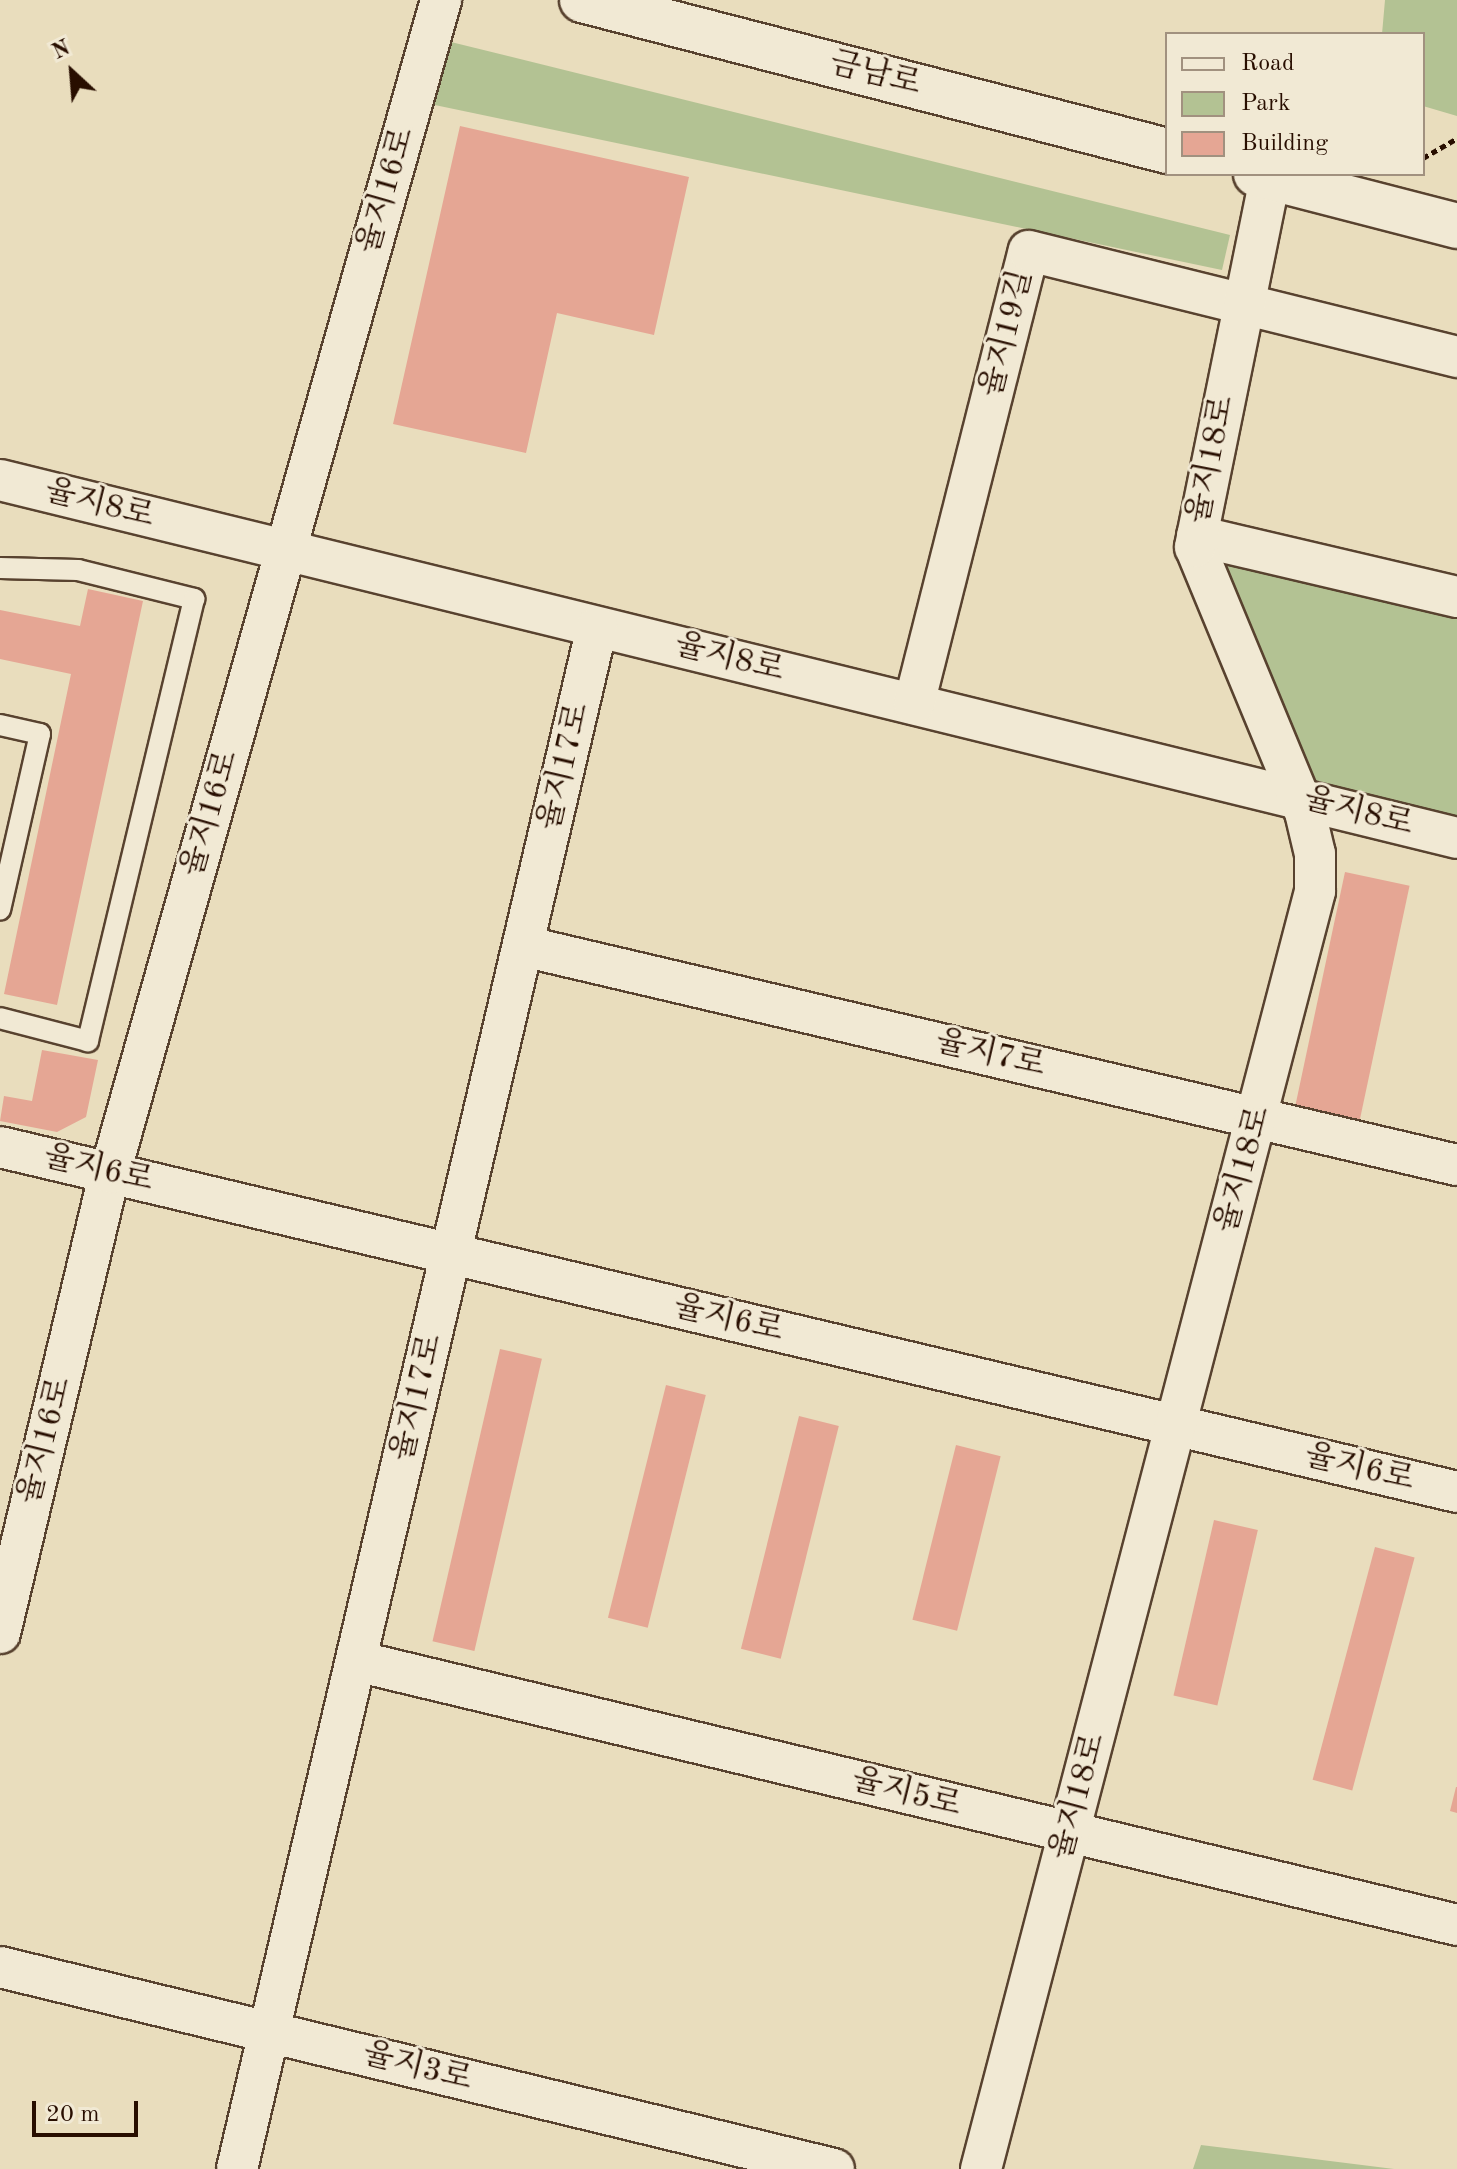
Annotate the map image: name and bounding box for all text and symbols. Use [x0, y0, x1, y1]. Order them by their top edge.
north arrow [32, 32, 112, 112]
legend [1165, 32, 1425, 176]
text: N [49, 37, 74, 64]
street label: 금남로 [825, 45, 925, 105]
text: Road [1241, 52, 1294, 76]
text: Park [1241, 92, 1290, 116]
street label: 율지16로 [351, 123, 423, 259]
text: Building [1241, 132, 1328, 156]
street label: 율지19길 [974, 266, 1042, 402]
street label: 율지18로 [1181, 393, 1243, 527]
street label: 율지8로 [40, 473, 158, 537]
street label: 율지8로 [670, 627, 788, 691]
street label: 율지17로 [532, 699, 598, 835]
street label: 율지16로 [175, 746, 247, 882]
street label: 율지8로 [1299, 781, 1417, 845]
street label: 율지7로 [931, 1024, 1049, 1086]
street label: 율지18로 [1209, 1102, 1279, 1238]
street label: 율지6로 [39, 1139, 157, 1201]
street label: 율지6로 [669, 1289, 787, 1351]
street label: 율지17로 [385, 1330, 451, 1466]
street label: 율지16로 [12, 1373, 80, 1509]
street label: 율지6로 [1300, 1438, 1418, 1500]
street label: 율지18로 [1044, 1729, 1114, 1865]
street label: 율지5로 [847, 1762, 965, 1826]
street label: 율지3로 [358, 2036, 476, 2100]
scale bar [36, 2085, 142, 2135]
text: 20 m [46, 2103, 100, 2127]

